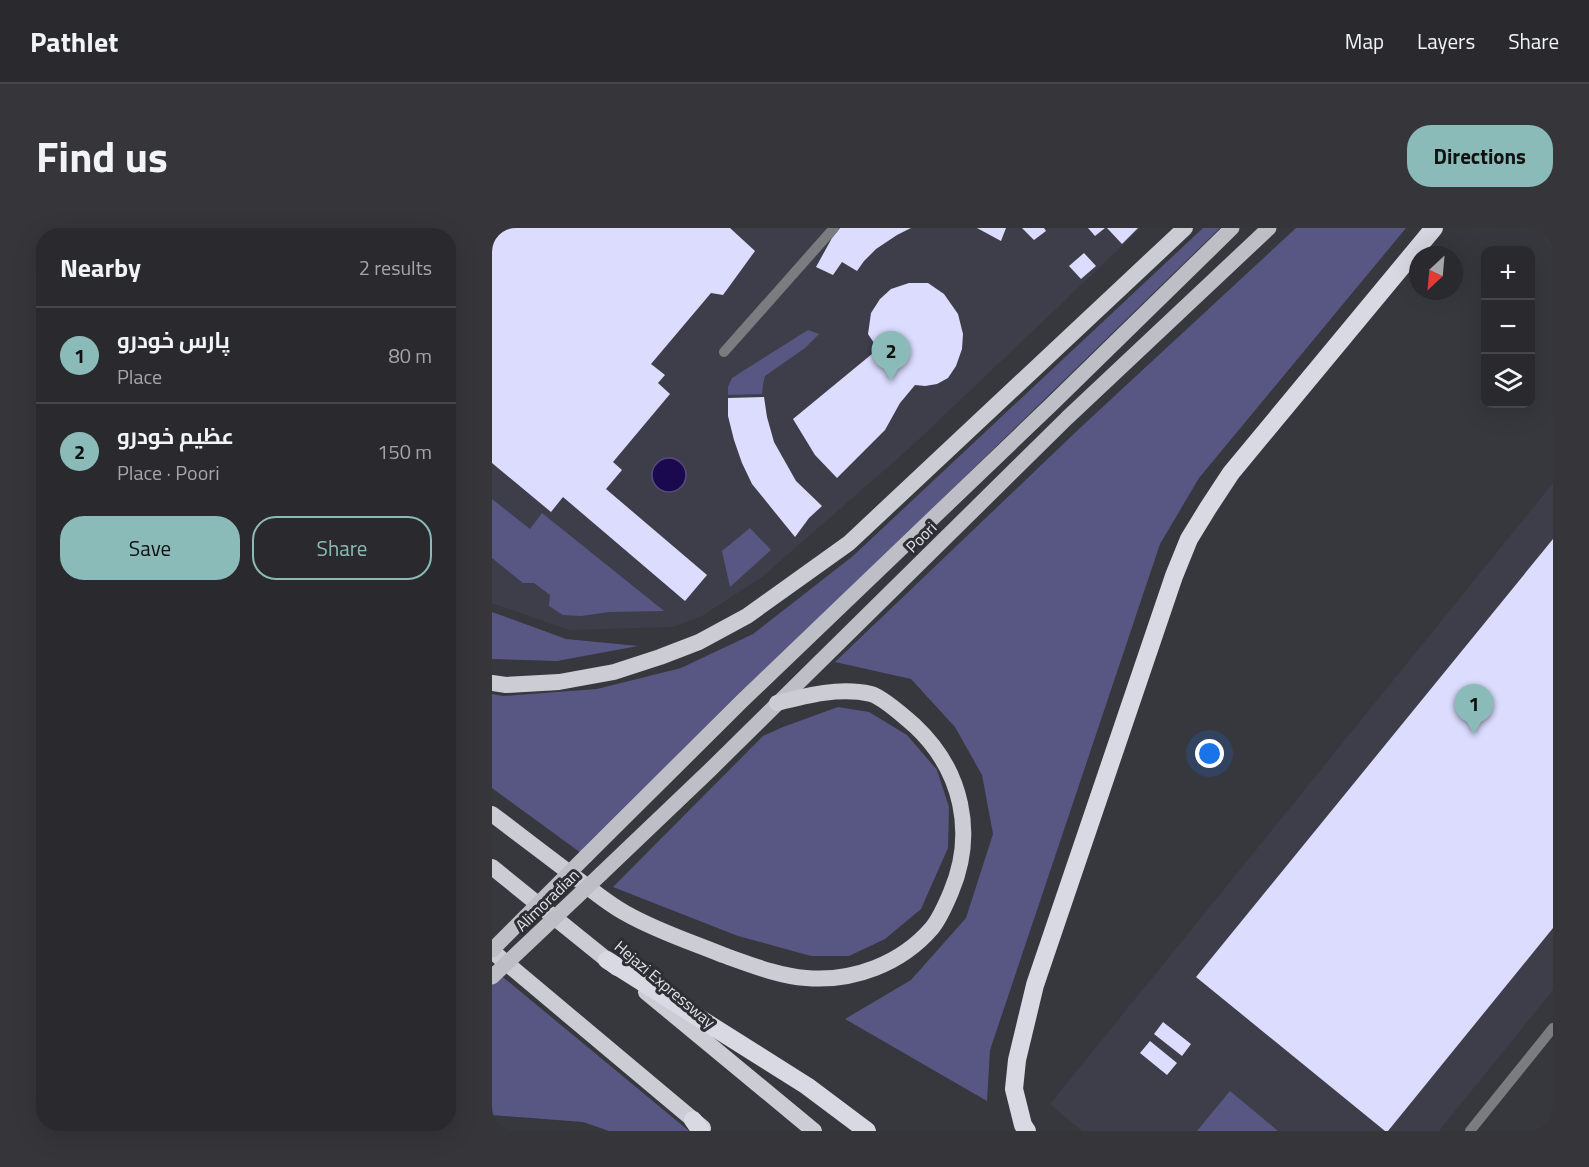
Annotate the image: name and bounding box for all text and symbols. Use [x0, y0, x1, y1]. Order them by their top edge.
text: Pathlet [30, 20, 118, 63]
text: Map [1345, 25, 1384, 57]
text: Layers [1417, 25, 1475, 57]
text: Share [1508, 25, 1559, 57]
text: Find us [36, 124, 168, 188]
button: Directions [1407, 125, 1553, 187]
north arrow [1409, 246, 1463, 300]
map controls [1481, 246, 1535, 408]
button: + [1481, 246, 1535, 300]
text: Nearby [60, 248, 141, 287]
text: 2 results [359, 252, 432, 283]
button: − [1481, 300, 1535, 354]
text: پارس خودرو [117, 323, 230, 357]
pin: 2 [872, 332, 910, 381]
text: 1 [74, 340, 85, 371]
text: 80 m [388, 340, 432, 371]
button: layers [1481, 354, 1535, 408]
text: Place [117, 361, 162, 392]
text: عظیم خودرو [117, 419, 234, 453]
text: 2 [74, 436, 85, 467]
text: 150 m [377, 436, 432, 467]
text: Place · Poori [117, 457, 220, 488]
button: Save [60, 516, 240, 580]
button: Share [252, 516, 432, 580]
street label: Poori [900, 516, 942, 558]
pin: 1 [1454, 684, 1494, 734]
your location [1195, 739, 1224, 768]
street label: Alimoradian [510, 863, 584, 937]
street label: Hejazi Expressway [609, 935, 721, 1034]

